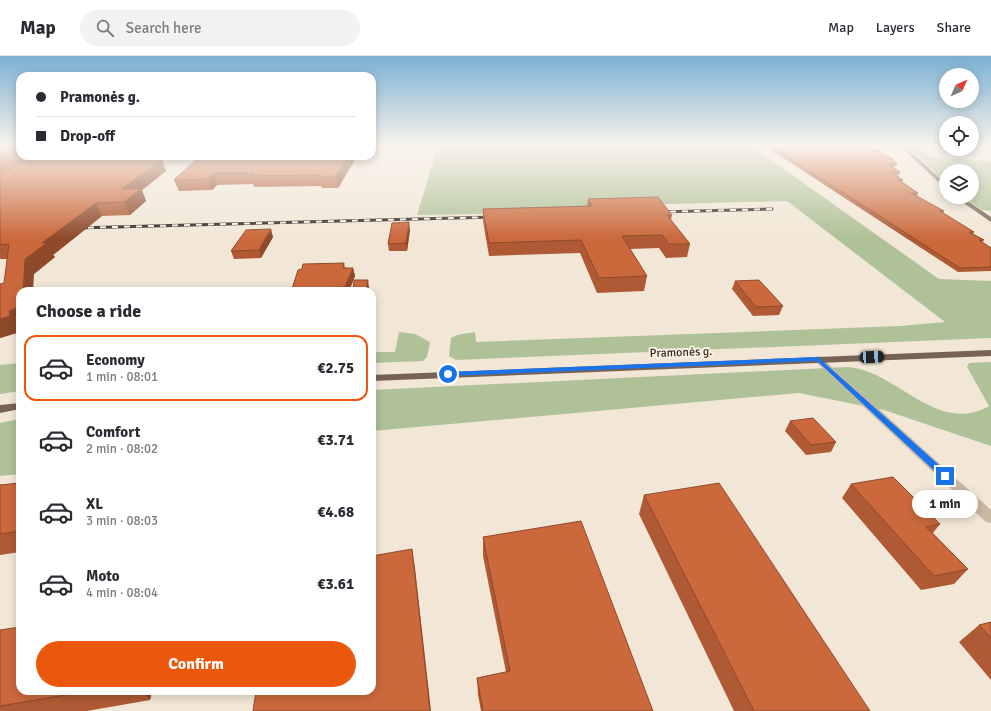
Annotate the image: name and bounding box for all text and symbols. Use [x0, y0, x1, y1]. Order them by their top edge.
search box [80, 10, 360, 46]
text: Map [20, 16, 56, 40]
icon: search [94, 17, 116, 39]
text: Search here [126, 19, 201, 37]
text: Map [828, 19, 854, 36]
text: Layers [876, 19, 915, 36]
text: Share [937, 19, 971, 36]
north arrow [939, 68, 979, 108]
map controls [939, 68, 979, 204]
text: Pramonės g. [60, 88, 140, 106]
button: locate [939, 116, 979, 156]
text: Drop-off [60, 127, 115, 145]
button: layers [939, 164, 979, 204]
text: Choose a ride [36, 300, 141, 322]
street label: Pramonės g. [649, 344, 713, 361]
icon: car [38, 350, 74, 386]
car [860, 350, 884, 364]
text: Economy [86, 351, 145, 369]
text: €2.75 [317, 359, 354, 377]
route start [439, 365, 457, 383]
text: 1 min · 08:01 [86, 369, 158, 385]
icon: car [38, 422, 74, 458]
text: Comfort [86, 423, 140, 441]
text: €3.71 [317, 431, 354, 449]
text: 2 min · 08:02 [86, 441, 158, 457]
route end [936, 467, 954, 485]
callout: 1 min [912, 490, 978, 518]
icon: car [38, 494, 74, 530]
text: XL [86, 495, 103, 513]
text: 1 min [929, 496, 961, 512]
text: €4.68 [317, 503, 354, 521]
text: 3 min · 08:03 [86, 513, 158, 529]
icon: car [38, 566, 74, 602]
text: Moto [86, 567, 120, 585]
text: €3.61 [317, 575, 354, 593]
text: 4 min · 08:04 [86, 585, 158, 601]
button: Confirm [36, 641, 356, 687]

